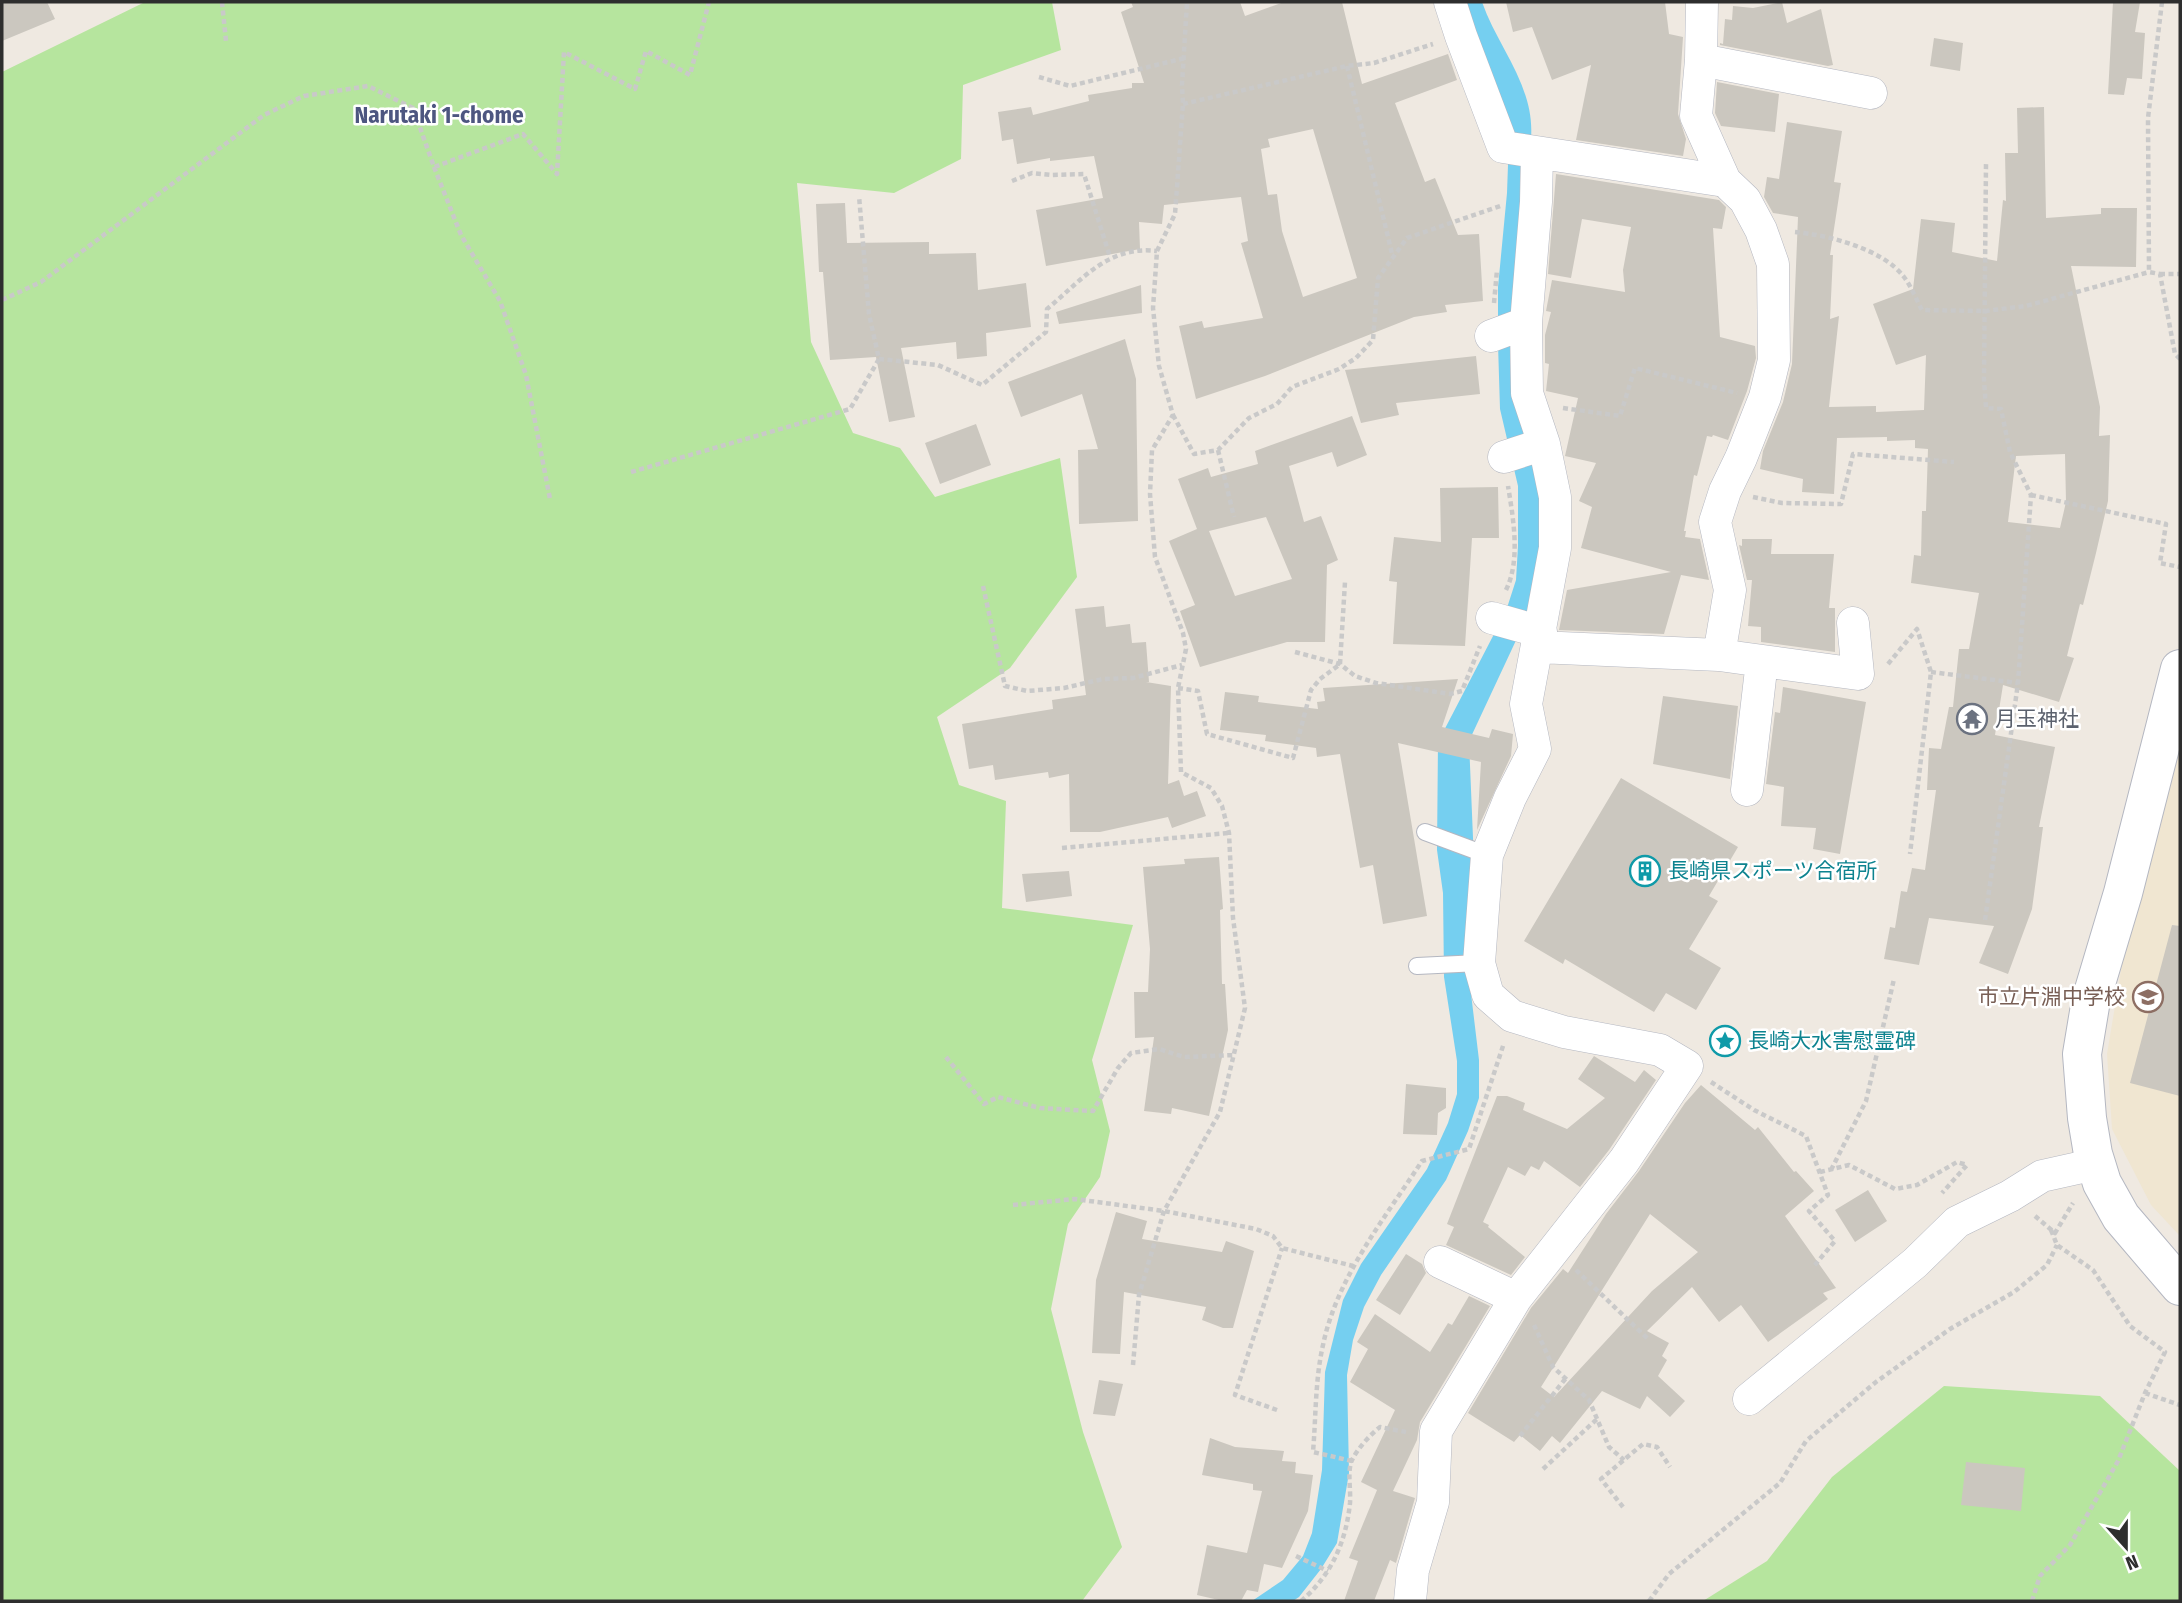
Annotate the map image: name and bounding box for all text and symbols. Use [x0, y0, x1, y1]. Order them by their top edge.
district label: Narutaki 1-chome [354, 101, 524, 129]
temple icon: 月玉神社 [1955, 702, 1989, 736]
place label: 月玉神社 [1995, 706, 2079, 732]
building icon: 長崎県スポーツ合宿所 [1628, 854, 1662, 888]
place label: 長崎県スポーツ合宿所 [1668, 858, 1878, 884]
school or university icon: 市立片淵中学校 [2131, 980, 2165, 1014]
place label: 市立片淵中学校 [1978, 984, 2125, 1010]
place icon: 長崎大水害慰霊碑 [1708, 1024, 1742, 1058]
place label: 長崎大水害慰霊碑 [1748, 1028, 1916, 1054]
north arrow [2091, 1512, 2161, 1582]
text: N [2122, 1550, 2141, 1575]

